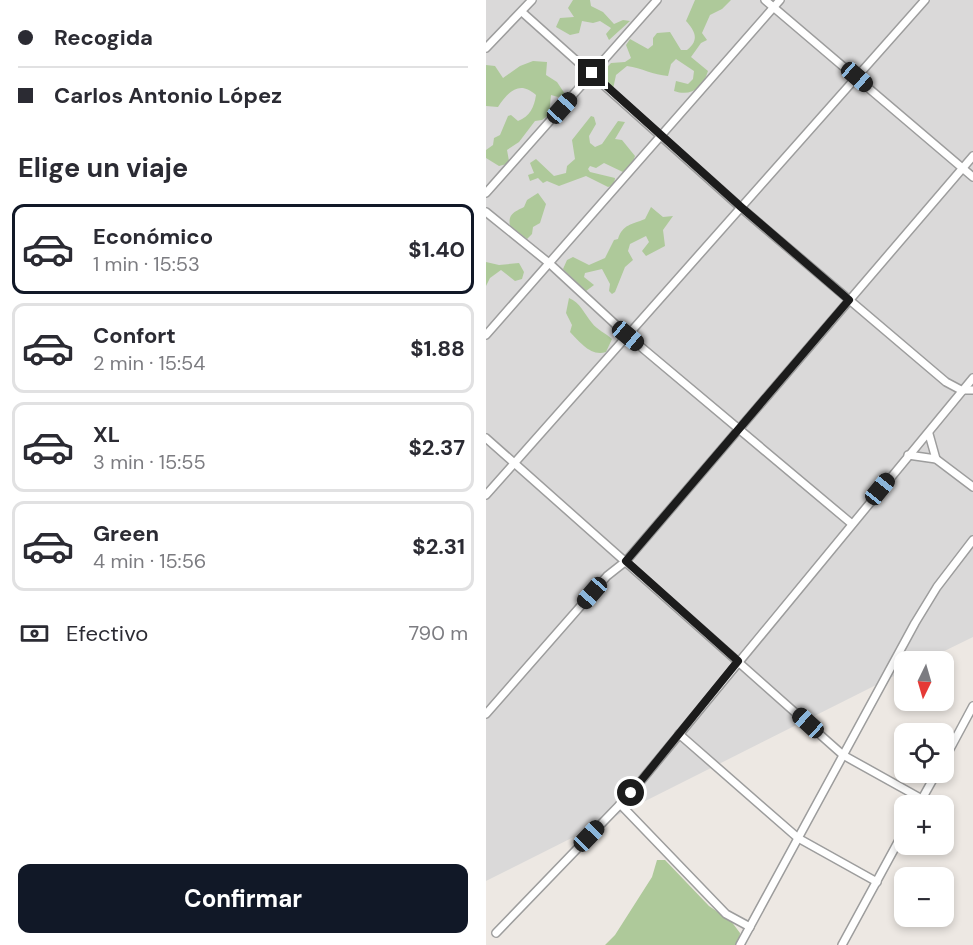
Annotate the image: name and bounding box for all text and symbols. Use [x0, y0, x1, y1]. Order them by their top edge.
text: Recogida [54, 23, 153, 52]
car [838, 58, 876, 96]
route end [578, 59, 605, 86]
text: Carlos Antonio López [54, 81, 282, 110]
car [543, 89, 581, 127]
text: Elige un viaje [18, 150, 188, 185]
icon: car [21, 222, 75, 276]
text: Económico [93, 222, 213, 251]
text: $1.40 [408, 235, 465, 264]
text: 1 min · 15:53 [93, 251, 200, 277]
car [608, 318, 648, 354]
icon: car [21, 321, 75, 375]
text: Confort [93, 321, 176, 350]
text: $1.88 [410, 334, 465, 363]
text: 2 min · 15:54 [93, 350, 205, 376]
icon: car [21, 420, 75, 474]
text: XL [93, 420, 120, 449]
text: $2.37 [409, 433, 465, 462]
text: 3 min · 15:55 [93, 449, 206, 475]
car [862, 469, 898, 509]
icon: car [21, 519, 75, 573]
text: Green [93, 519, 159, 548]
text: $2.31 [412, 532, 465, 561]
text: 4 min · 15:56 [93, 548, 206, 574]
car [573, 574, 611, 612]
icon: cash [18, 617, 51, 650]
text: Efectivo [66, 619, 148, 648]
text: 790 m [408, 620, 468, 646]
north arrow [894, 651, 954, 711]
map controls [894, 651, 954, 927]
car [789, 704, 827, 742]
button: locate [894, 723, 954, 783]
route start [617, 779, 644, 806]
button: + [894, 795, 954, 855]
car [570, 817, 608, 855]
button: Confirmar [18, 864, 468, 933]
button: − [894, 867, 954, 927]

